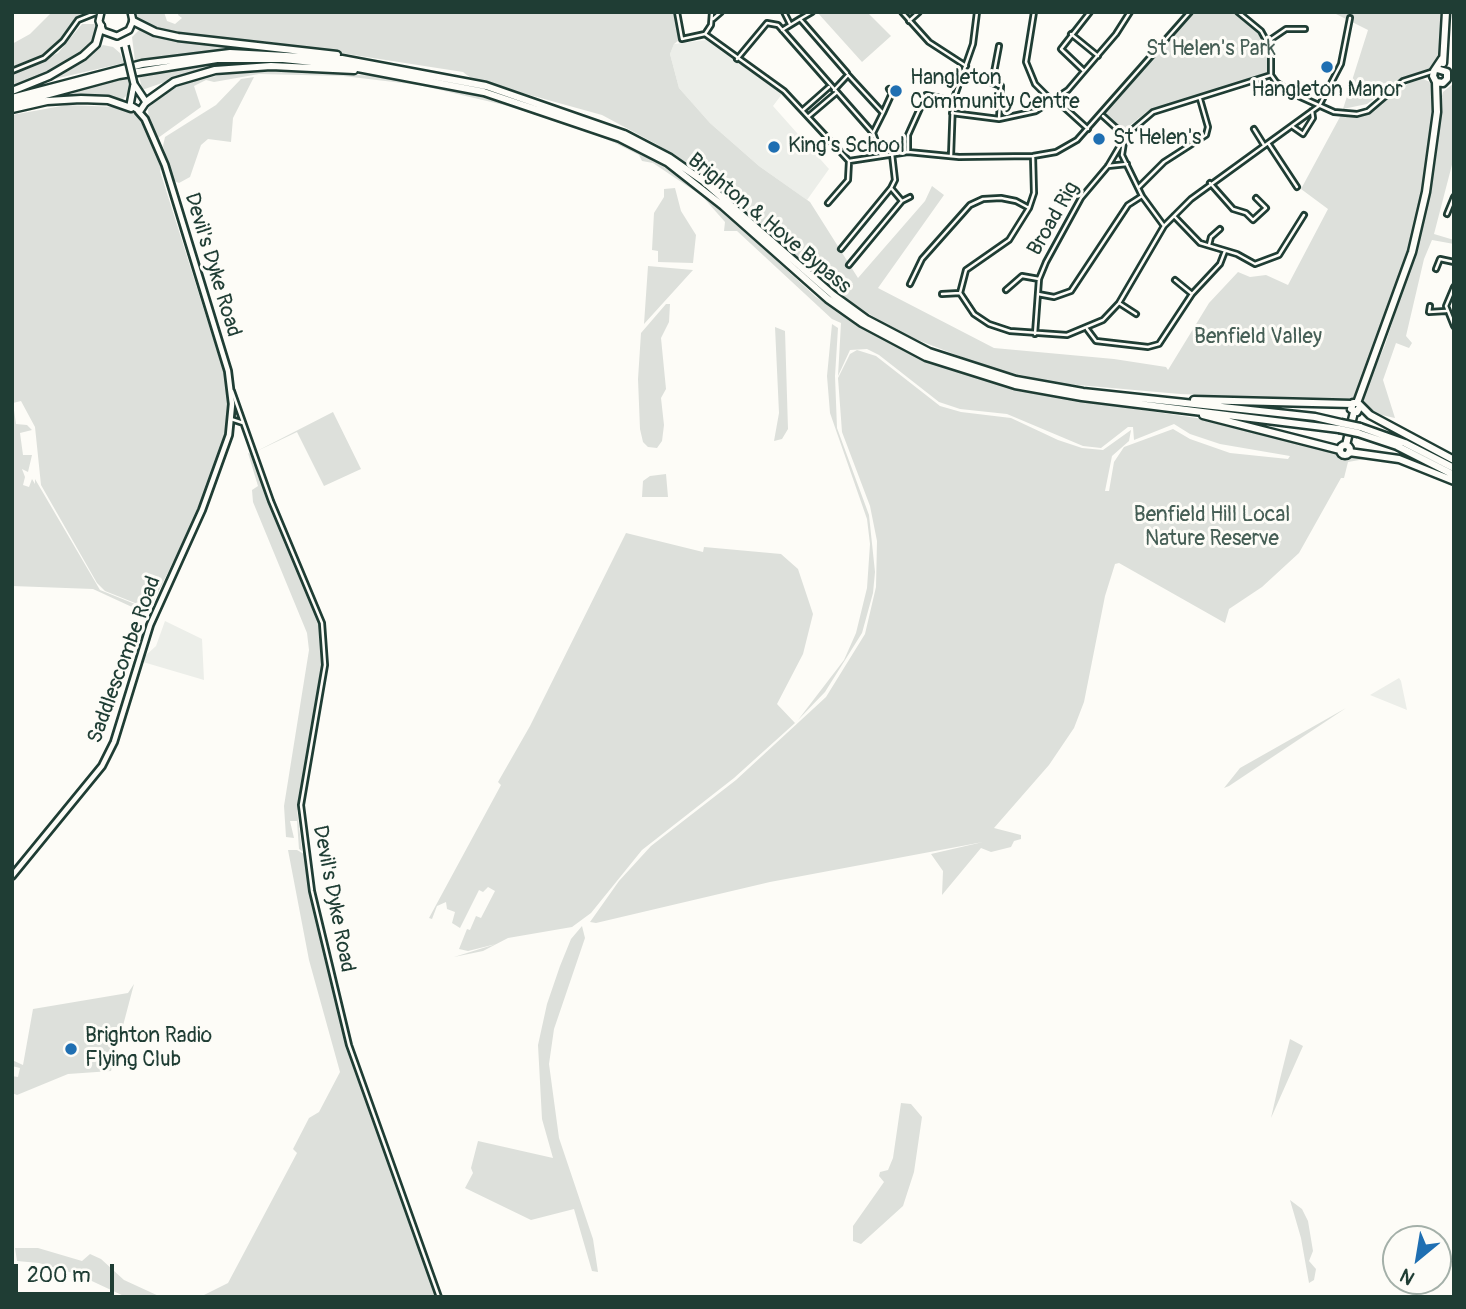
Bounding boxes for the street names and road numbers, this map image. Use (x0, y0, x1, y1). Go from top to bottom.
street label: Brighton & Hove Bypass (682, 148, 856, 300)
street label: Broad Rig (1023, 177, 1085, 261)
street label: Devil's Dyke Road (178, 190, 246, 340)
street label: Saddlescombe Road (83, 573, 167, 747)
street label: Devil's Dyke Road (306, 823, 360, 975)

